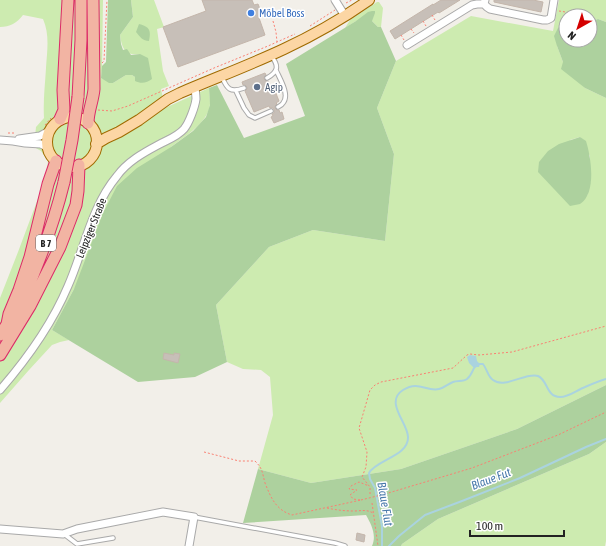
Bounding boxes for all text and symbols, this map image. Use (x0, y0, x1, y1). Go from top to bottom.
place label: Möbel Boss (259, 7, 304, 19)
marker: Möbel Boss (246, 8, 256, 18)
north arrow (558, 8, 598, 48)
text: N (565, 29, 578, 42)
place label: Agip (265, 81, 283, 93)
marker: Agip (252, 82, 262, 92)
street label: Leipziger Straße (73, 196, 109, 260)
road number: B 7 (36, 235, 56, 251)
water label: Blaue Fut (469, 465, 513, 493)
water label: Blaue Flut (374, 481, 396, 528)
scale bar (470, 512, 564, 538)
text: 100 m (476, 519, 503, 533)

